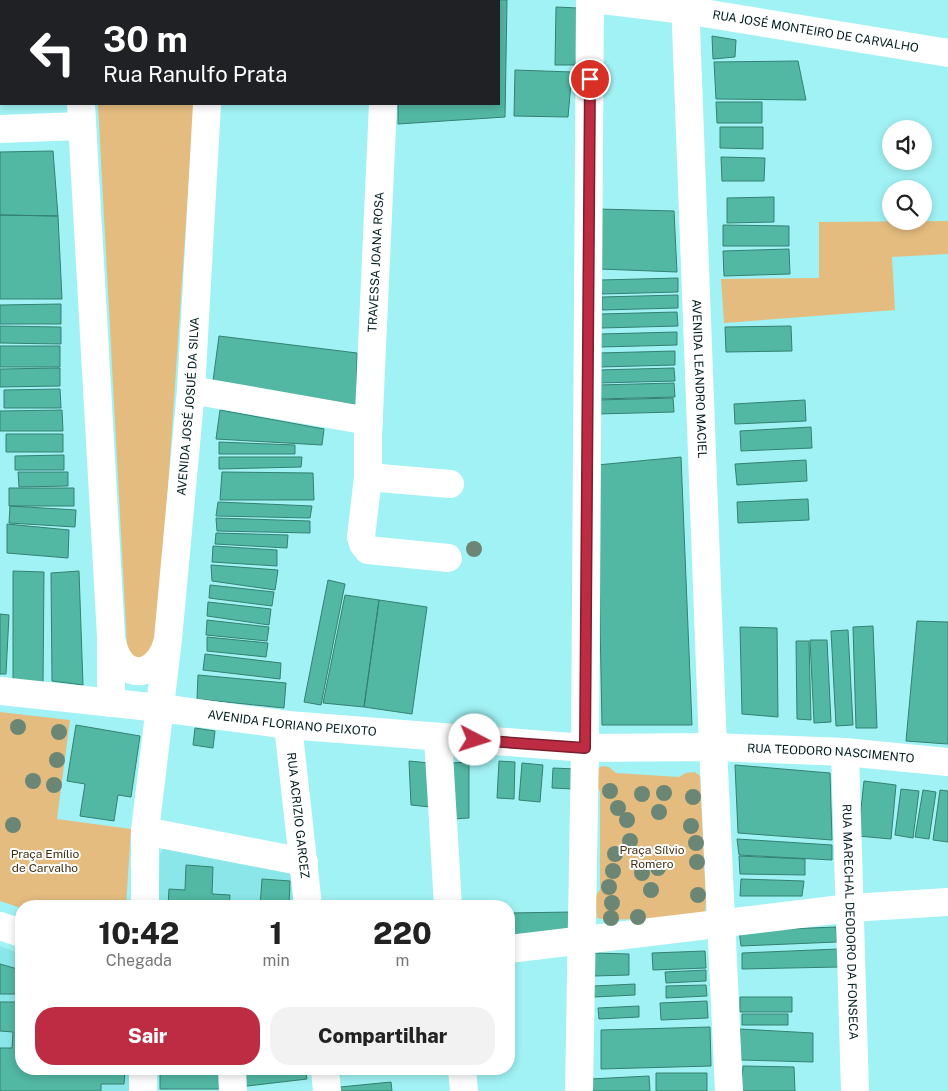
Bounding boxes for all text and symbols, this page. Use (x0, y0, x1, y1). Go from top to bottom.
street label: RUA JOSÉ MONTEIRO DE CARVALHO (711, 8, 920, 55)
text: 30 m (103, 19, 188, 60)
icon: left (20, 20, 85, 85)
pin (569, 58, 611, 100)
text: Rua Ranulfo Prata (103, 61, 287, 87)
icon: arrive (576, 65, 604, 93)
map controls (882, 120, 932, 230)
button: sound (882, 120, 932, 170)
button: search (882, 180, 932, 230)
street label: TRAVESSA JOANA ROSA (365, 191, 387, 333)
street label: AVENIDA LEANDRO MACIEL (689, 299, 709, 459)
street label: AVENIDA JOSÉ JOSUÉ DA SILVA (174, 316, 202, 496)
street label: AVENIDA FLORIANO PEIXOTO (207, 707, 377, 739)
position arrow (448, 713, 500, 765)
street label: RUA TEODORO NASCIMENTO (747, 741, 915, 766)
street label: RUA ACRIZIO GARCEZ (284, 752, 312, 880)
street label: RUA MARECHAL DEODORO DA FONSECA (840, 804, 861, 1041)
park label: Praça Sílvio Romero (620, 843, 685, 871)
park label: Praça Emílio de Carvalho (11, 847, 80, 875)
text: 10:42 (98, 915, 179, 951)
text: 1 (270, 915, 283, 951)
text: 220 (373, 915, 432, 951)
text: Chegada (106, 951, 172, 970)
text: min (263, 951, 290, 970)
text: m (395, 951, 409, 970)
button: Sair (35, 1007, 260, 1065)
button: Compartilhar (270, 1007, 495, 1065)

